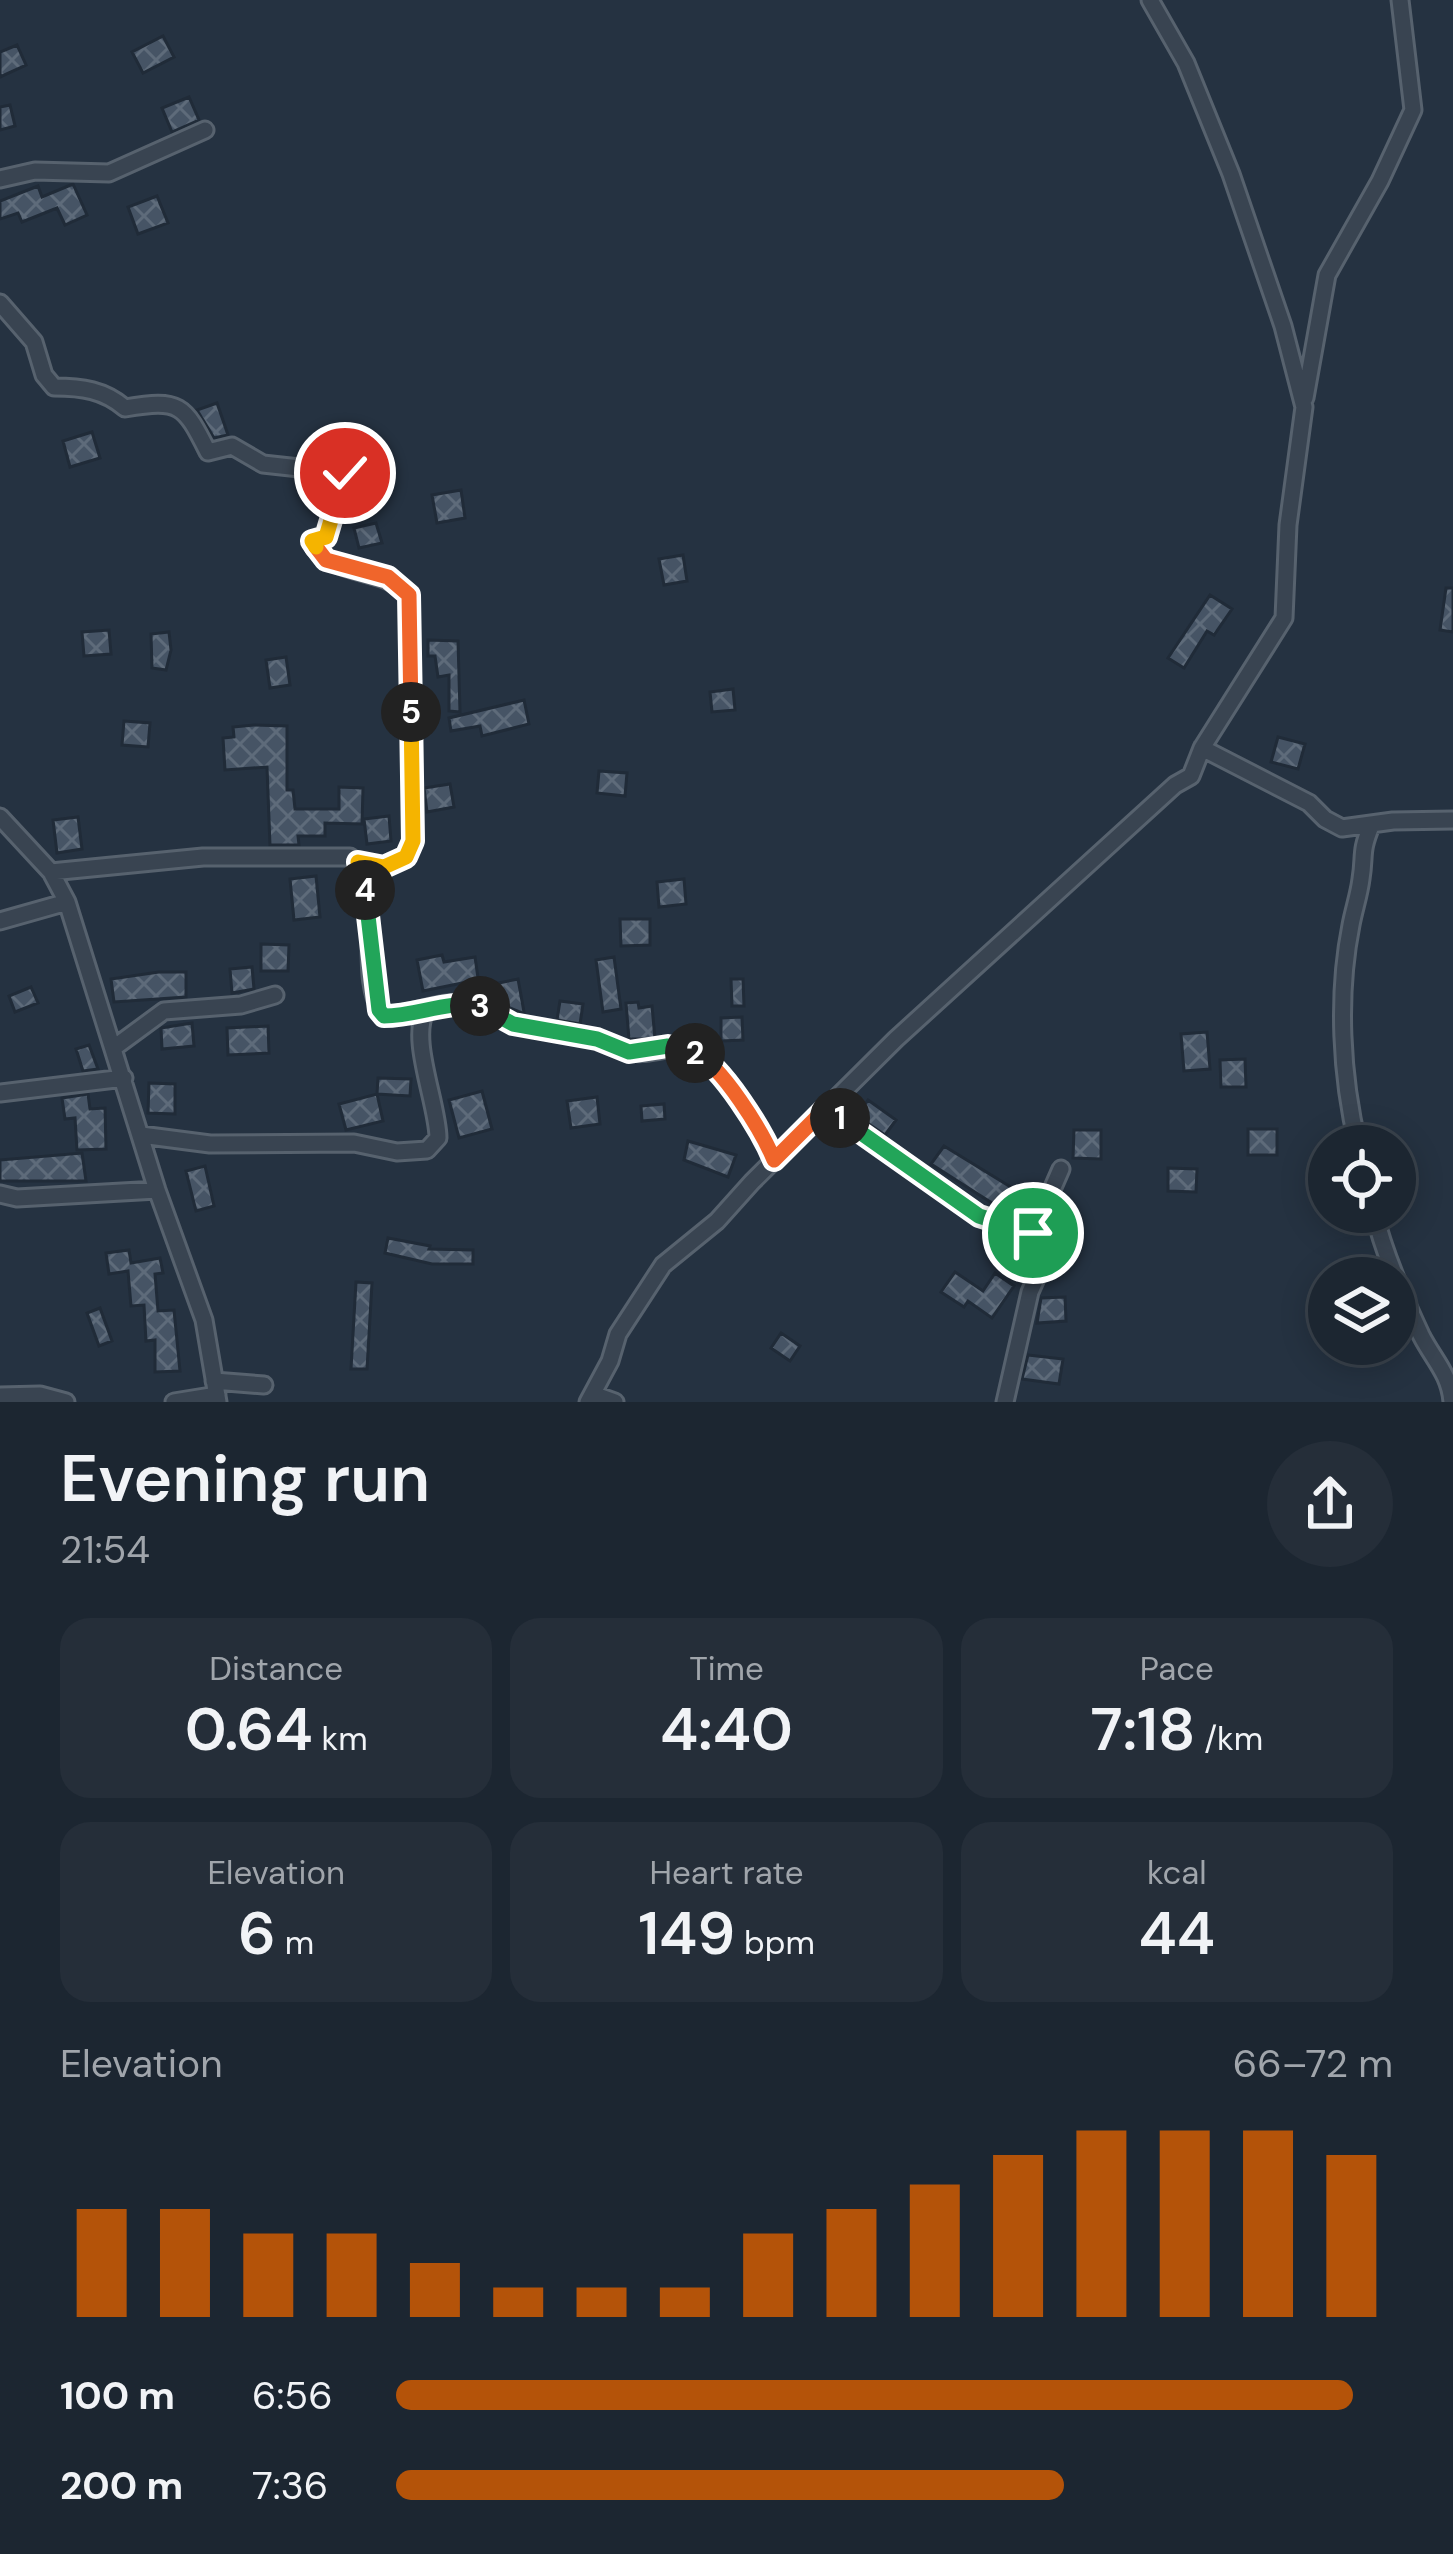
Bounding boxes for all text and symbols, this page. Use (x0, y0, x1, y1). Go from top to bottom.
pin (294, 422, 396, 524)
icon: check (312, 440, 378, 506)
pin: 5 (381, 682, 441, 742)
text: 5 (401, 690, 421, 733)
pin: 4 (335, 860, 395, 920)
text: 4 (354, 868, 376, 911)
pin: 3 (450, 976, 510, 1036)
text: 3 (470, 984, 490, 1027)
pin: 2 (665, 1023, 725, 1083)
text: 2 (685, 1031, 705, 1074)
pin: 1 (810, 1088, 870, 1148)
text: 1 (834, 1096, 846, 1139)
map controls (1308, 1125, 1416, 1365)
button: locate (1308, 1125, 1416, 1233)
pin (982, 1182, 1084, 1284)
icon: arrive (1000, 1200, 1066, 1266)
button: layers (1308, 1257, 1416, 1365)
text: Evening run (60, 1436, 430, 1521)
button: share (1267, 1441, 1393, 1567)
text: 21:54 (60, 1524, 150, 1575)
text: Distance (209, 1647, 343, 1690)
text: Time (689, 1647, 764, 1690)
text: Pace (1140, 1647, 1214, 1690)
text: 0.64 (185, 1690, 313, 1769)
text: 4:40 (660, 1690, 793, 1769)
text: 7:18 (1091, 1690, 1195, 1769)
text: km (313, 1717, 368, 1760)
text: /km (1195, 1717, 1263, 1760)
text: Elevation (207, 1851, 345, 1894)
text: Heart rate (649, 1851, 804, 1894)
text: kcal (1147, 1851, 1207, 1894)
text: 6 (238, 1894, 276, 1973)
text: 149 (638, 1894, 735, 1973)
text: 44 (1139, 1894, 1215, 1973)
text: m (276, 1921, 314, 1964)
text: bpm (735, 1921, 815, 1964)
text: Elevation (60, 2038, 223, 2089)
text: 66–72 m (1233, 2038, 1393, 2089)
text: 100 m (60, 2370, 175, 2421)
text: 6:56 (252, 2370, 333, 2421)
text: 200 m (60, 2460, 183, 2511)
text: 7:36 (252, 2460, 328, 2511)

